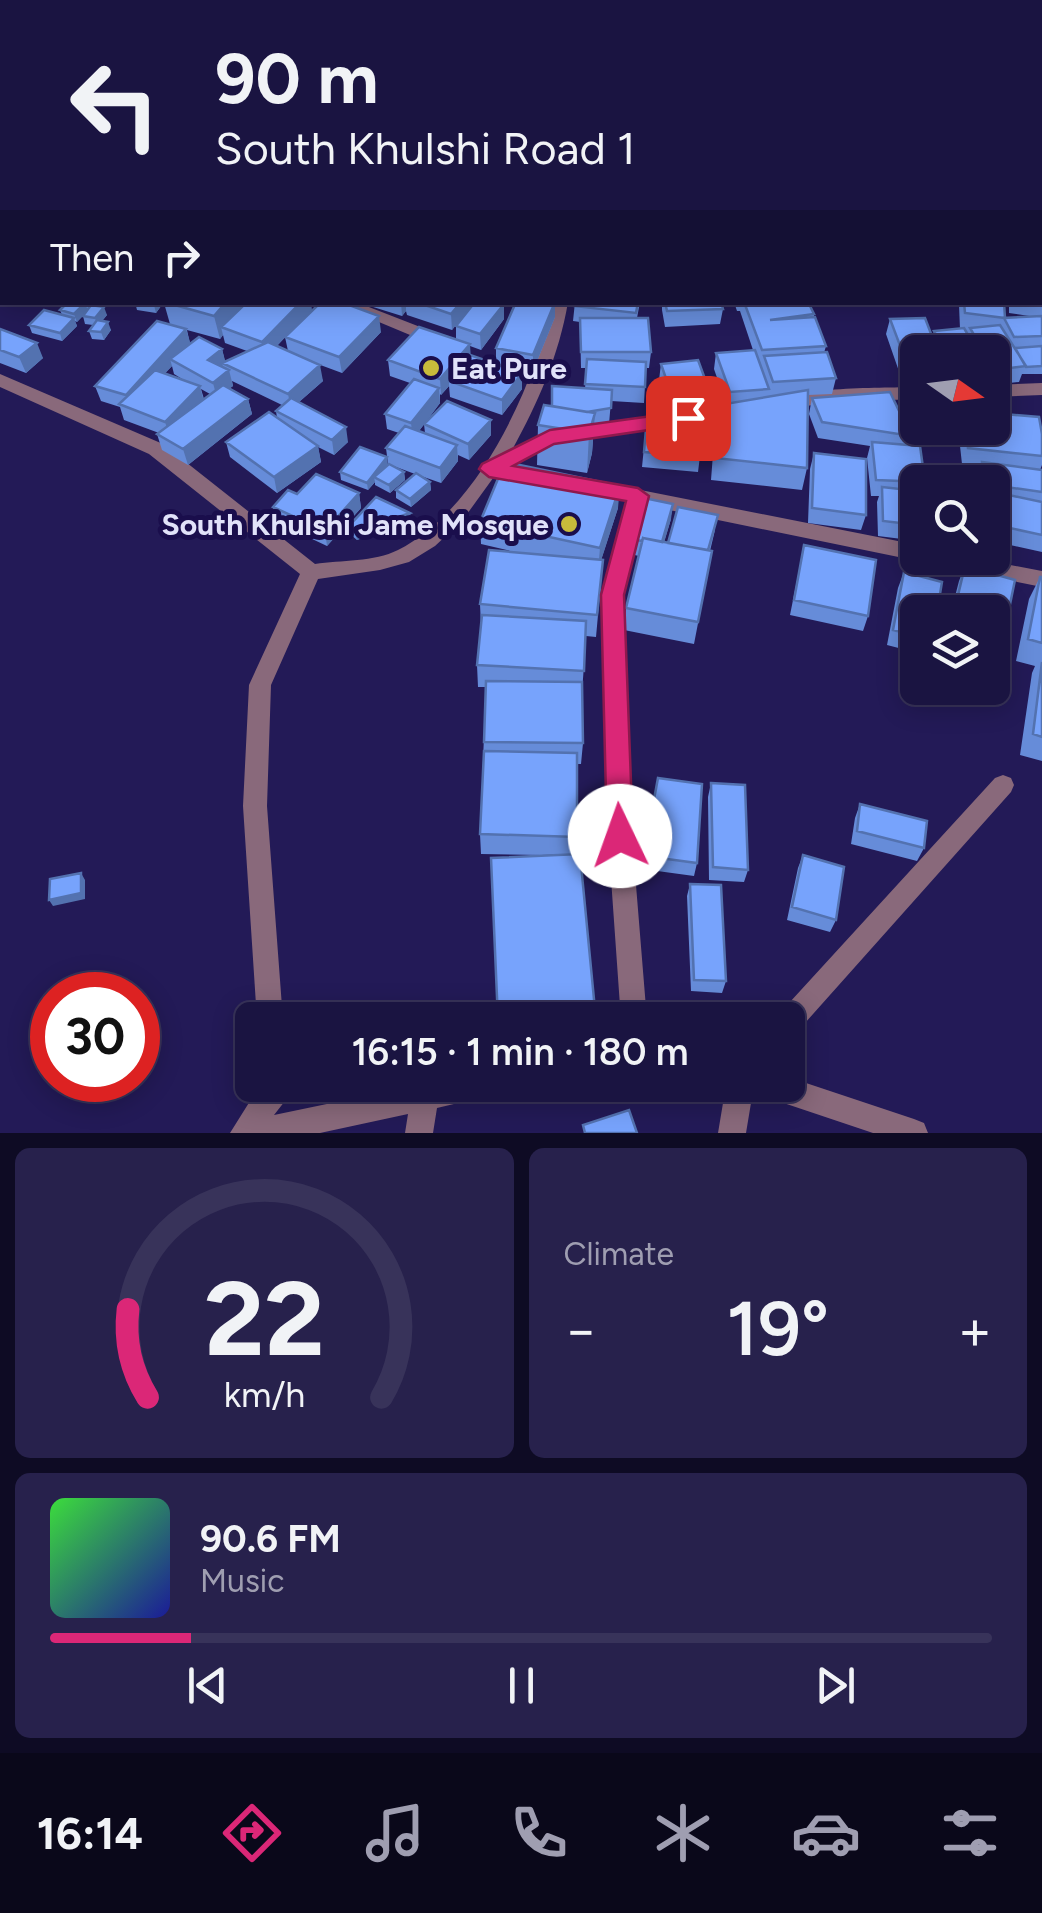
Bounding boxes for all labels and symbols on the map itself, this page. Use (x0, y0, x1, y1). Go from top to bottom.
north arrow (900, 335, 1010, 445)
place label: Eat Pure (451, 350, 567, 387)
marker: Eat Pure (420, 357, 442, 379)
pin (646, 376, 731, 461)
place label: South Khulshi Jame Mosque (161, 506, 549, 543)
marker: South Khulshi Jame Mosque (558, 513, 580, 535)
position arrow (568, 784, 672, 888)
speed limit sign: 30 (30, 972, 160, 1102)

